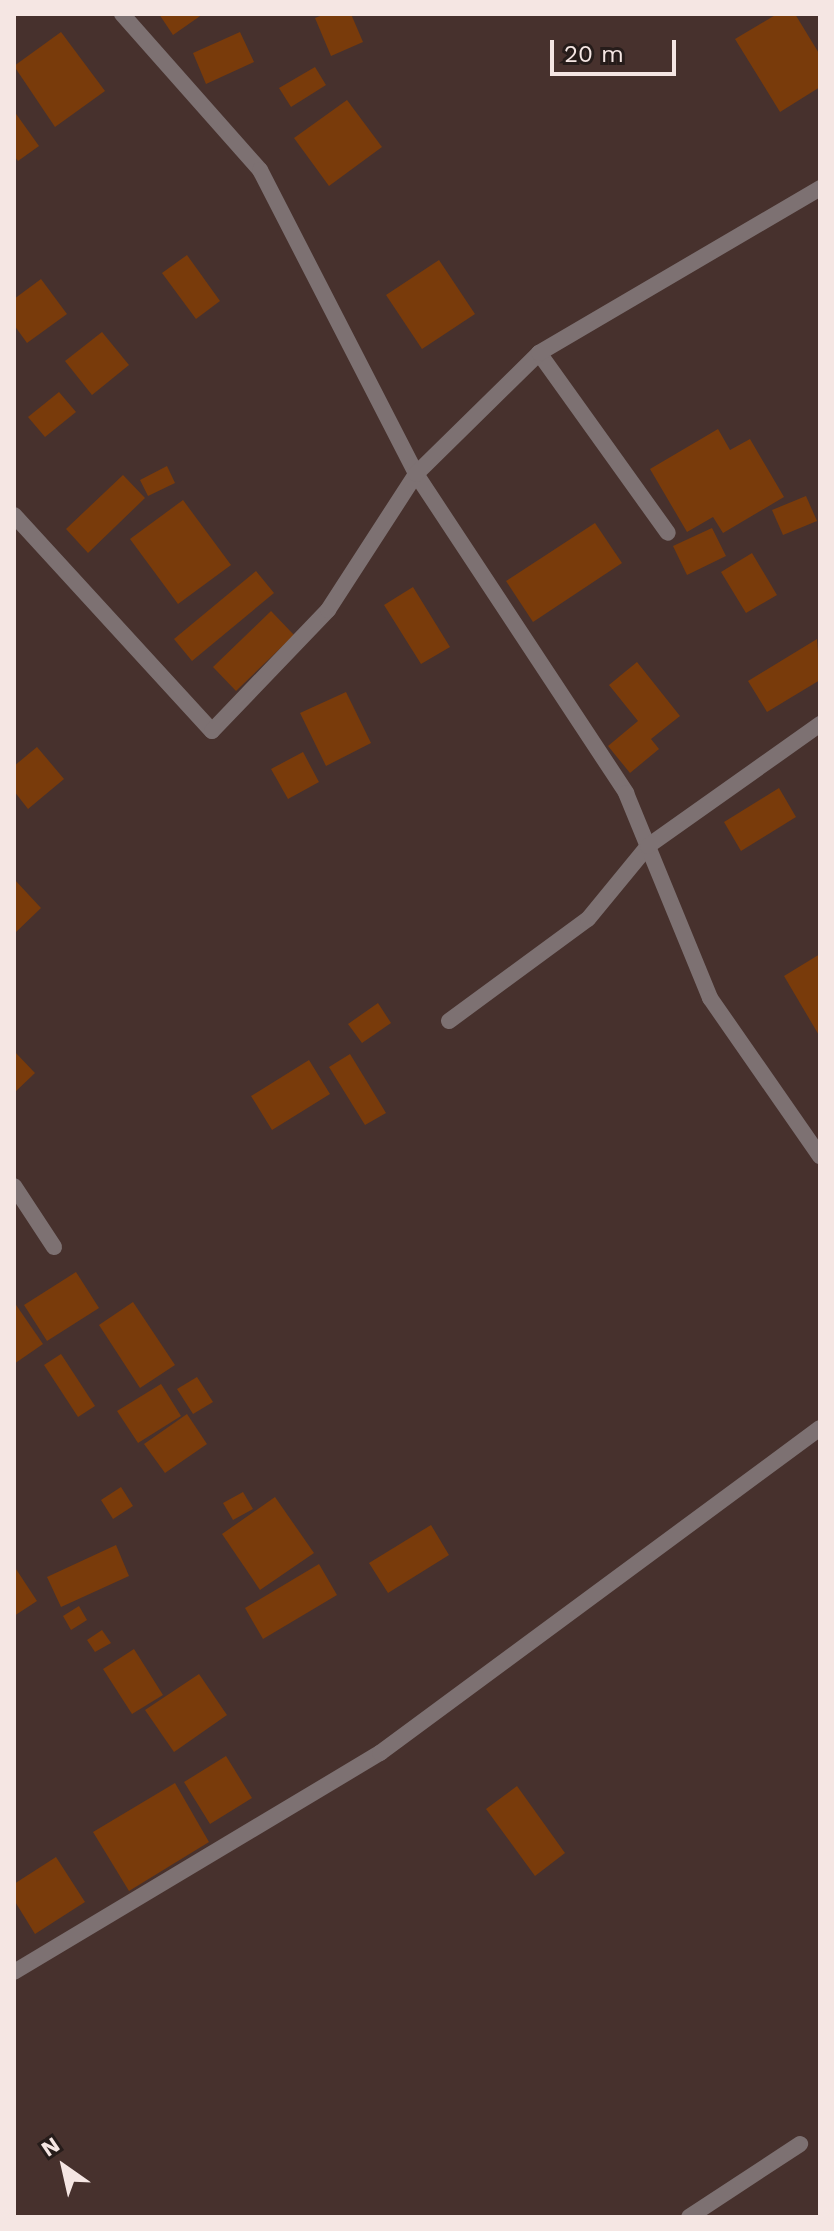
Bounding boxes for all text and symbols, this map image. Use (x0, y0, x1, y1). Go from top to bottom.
scale bar (554, 24, 680, 74)
text: 20 m (564, 40, 624, 68)
north arrow (24, 2127, 104, 2207)
text: N (37, 2132, 64, 2162)

